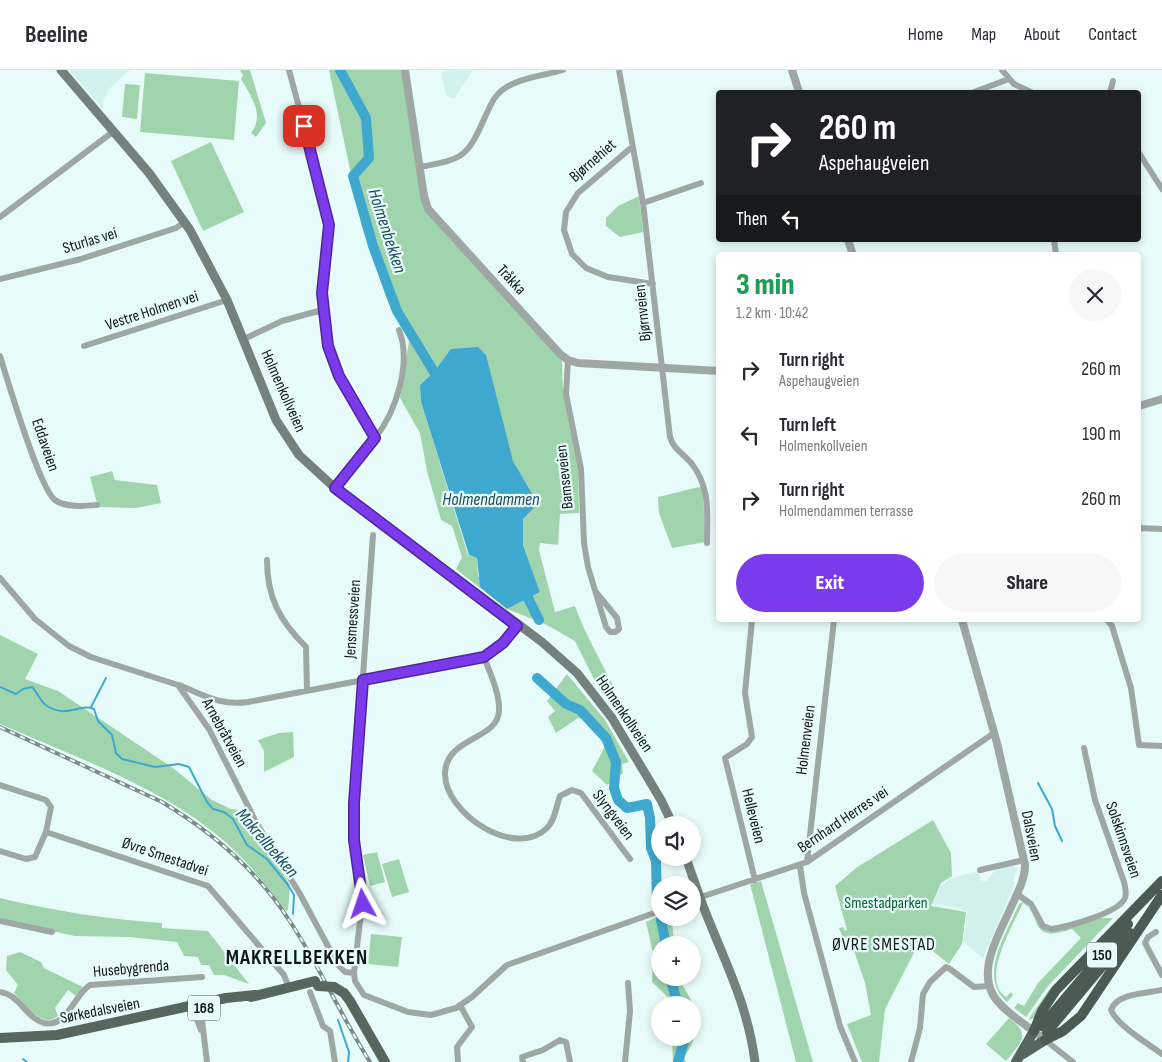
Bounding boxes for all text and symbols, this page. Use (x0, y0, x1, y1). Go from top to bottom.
text: Beeline (25, 20, 88, 49)
text: Home (908, 24, 943, 45)
text: Map (971, 24, 996, 45)
text: About (1024, 24, 1060, 45)
text: Contact (1088, 24, 1137, 45)
pin (283, 105, 325, 147)
text: 260 m (819, 107, 896, 150)
icon: right (736, 110, 801, 175)
icon: arrive (290, 112, 318, 140)
street label: Bjørnehiet (566, 136, 620, 186)
text: Aspehaugveien (819, 150, 929, 177)
water label: Holmenbekken (364, 186, 411, 276)
icon: left (777, 205, 805, 233)
text: Then (736, 208, 767, 231)
street label: Sturlas vei (60, 224, 120, 258)
street label: Tråkka (492, 261, 530, 299)
text: 3 min (736, 267, 795, 303)
button: close (1069, 269, 1121, 321)
street label: Bjørnveien (631, 284, 655, 342)
street label: Vestre Holmen vei (103, 287, 201, 335)
text: 1.2 km · 10:42 (736, 304, 808, 323)
street label: Holmenkollveien (256, 347, 310, 435)
text: Turn right (779, 349, 844, 372)
icon: right (736, 356, 764, 384)
text: 260 m (1081, 358, 1121, 381)
text: Aspehaugveien (779, 372, 859, 391)
text: Turn left (779, 414, 836, 437)
street label: Eddaveien (27, 416, 63, 474)
icon: left (736, 421, 764, 449)
text: 190 m (1082, 423, 1121, 446)
text: Holmenkollveien (779, 437, 868, 456)
street label: Bamseveien (552, 444, 578, 510)
text: Turn right (779, 479, 844, 502)
icon: right (736, 486, 764, 514)
text: 260 m (1081, 488, 1121, 511)
water label: Holmendammen (442, 489, 540, 510)
text: Holmendammen terrasse (779, 502, 913, 521)
button: Exit (736, 554, 924, 612)
button: Share (934, 554, 1121, 612)
street label: Jensmessveien (341, 579, 365, 660)
street label: Holmenkollveien (591, 672, 657, 756)
street label: Arnebråtveien (197, 694, 251, 771)
street label: Holmenveien (792, 704, 820, 776)
street label: Bernhard Herres vei (794, 783, 892, 857)
street label: Slyngveien (588, 786, 638, 844)
street label: Helleveien (737, 787, 769, 845)
street label: Solskinnsveien (1101, 799, 1145, 881)
water label: Makrellbekken (231, 804, 303, 882)
street label: Dalsveien (1017, 809, 1045, 863)
map controls (651, 816, 701, 1046)
button: sound (651, 816, 701, 866)
street label: Øvre Smestadvei (119, 833, 211, 881)
button: layers (651, 876, 701, 926)
position arrow (336, 877, 388, 929)
park label: Smestadparken (844, 894, 928, 913)
district label: ØVRE SMESTAD (832, 934, 936, 955)
button: + (651, 936, 701, 986)
road number: 150 (1087, 942, 1117, 968)
district label: MAKRELLBEKKEN (226, 945, 368, 970)
street label: Husebygrenda (92, 956, 170, 982)
street label: Sørkedalsveien (59, 994, 141, 1028)
road number: 168 (188, 996, 220, 1020)
button: − (651, 996, 701, 1046)

